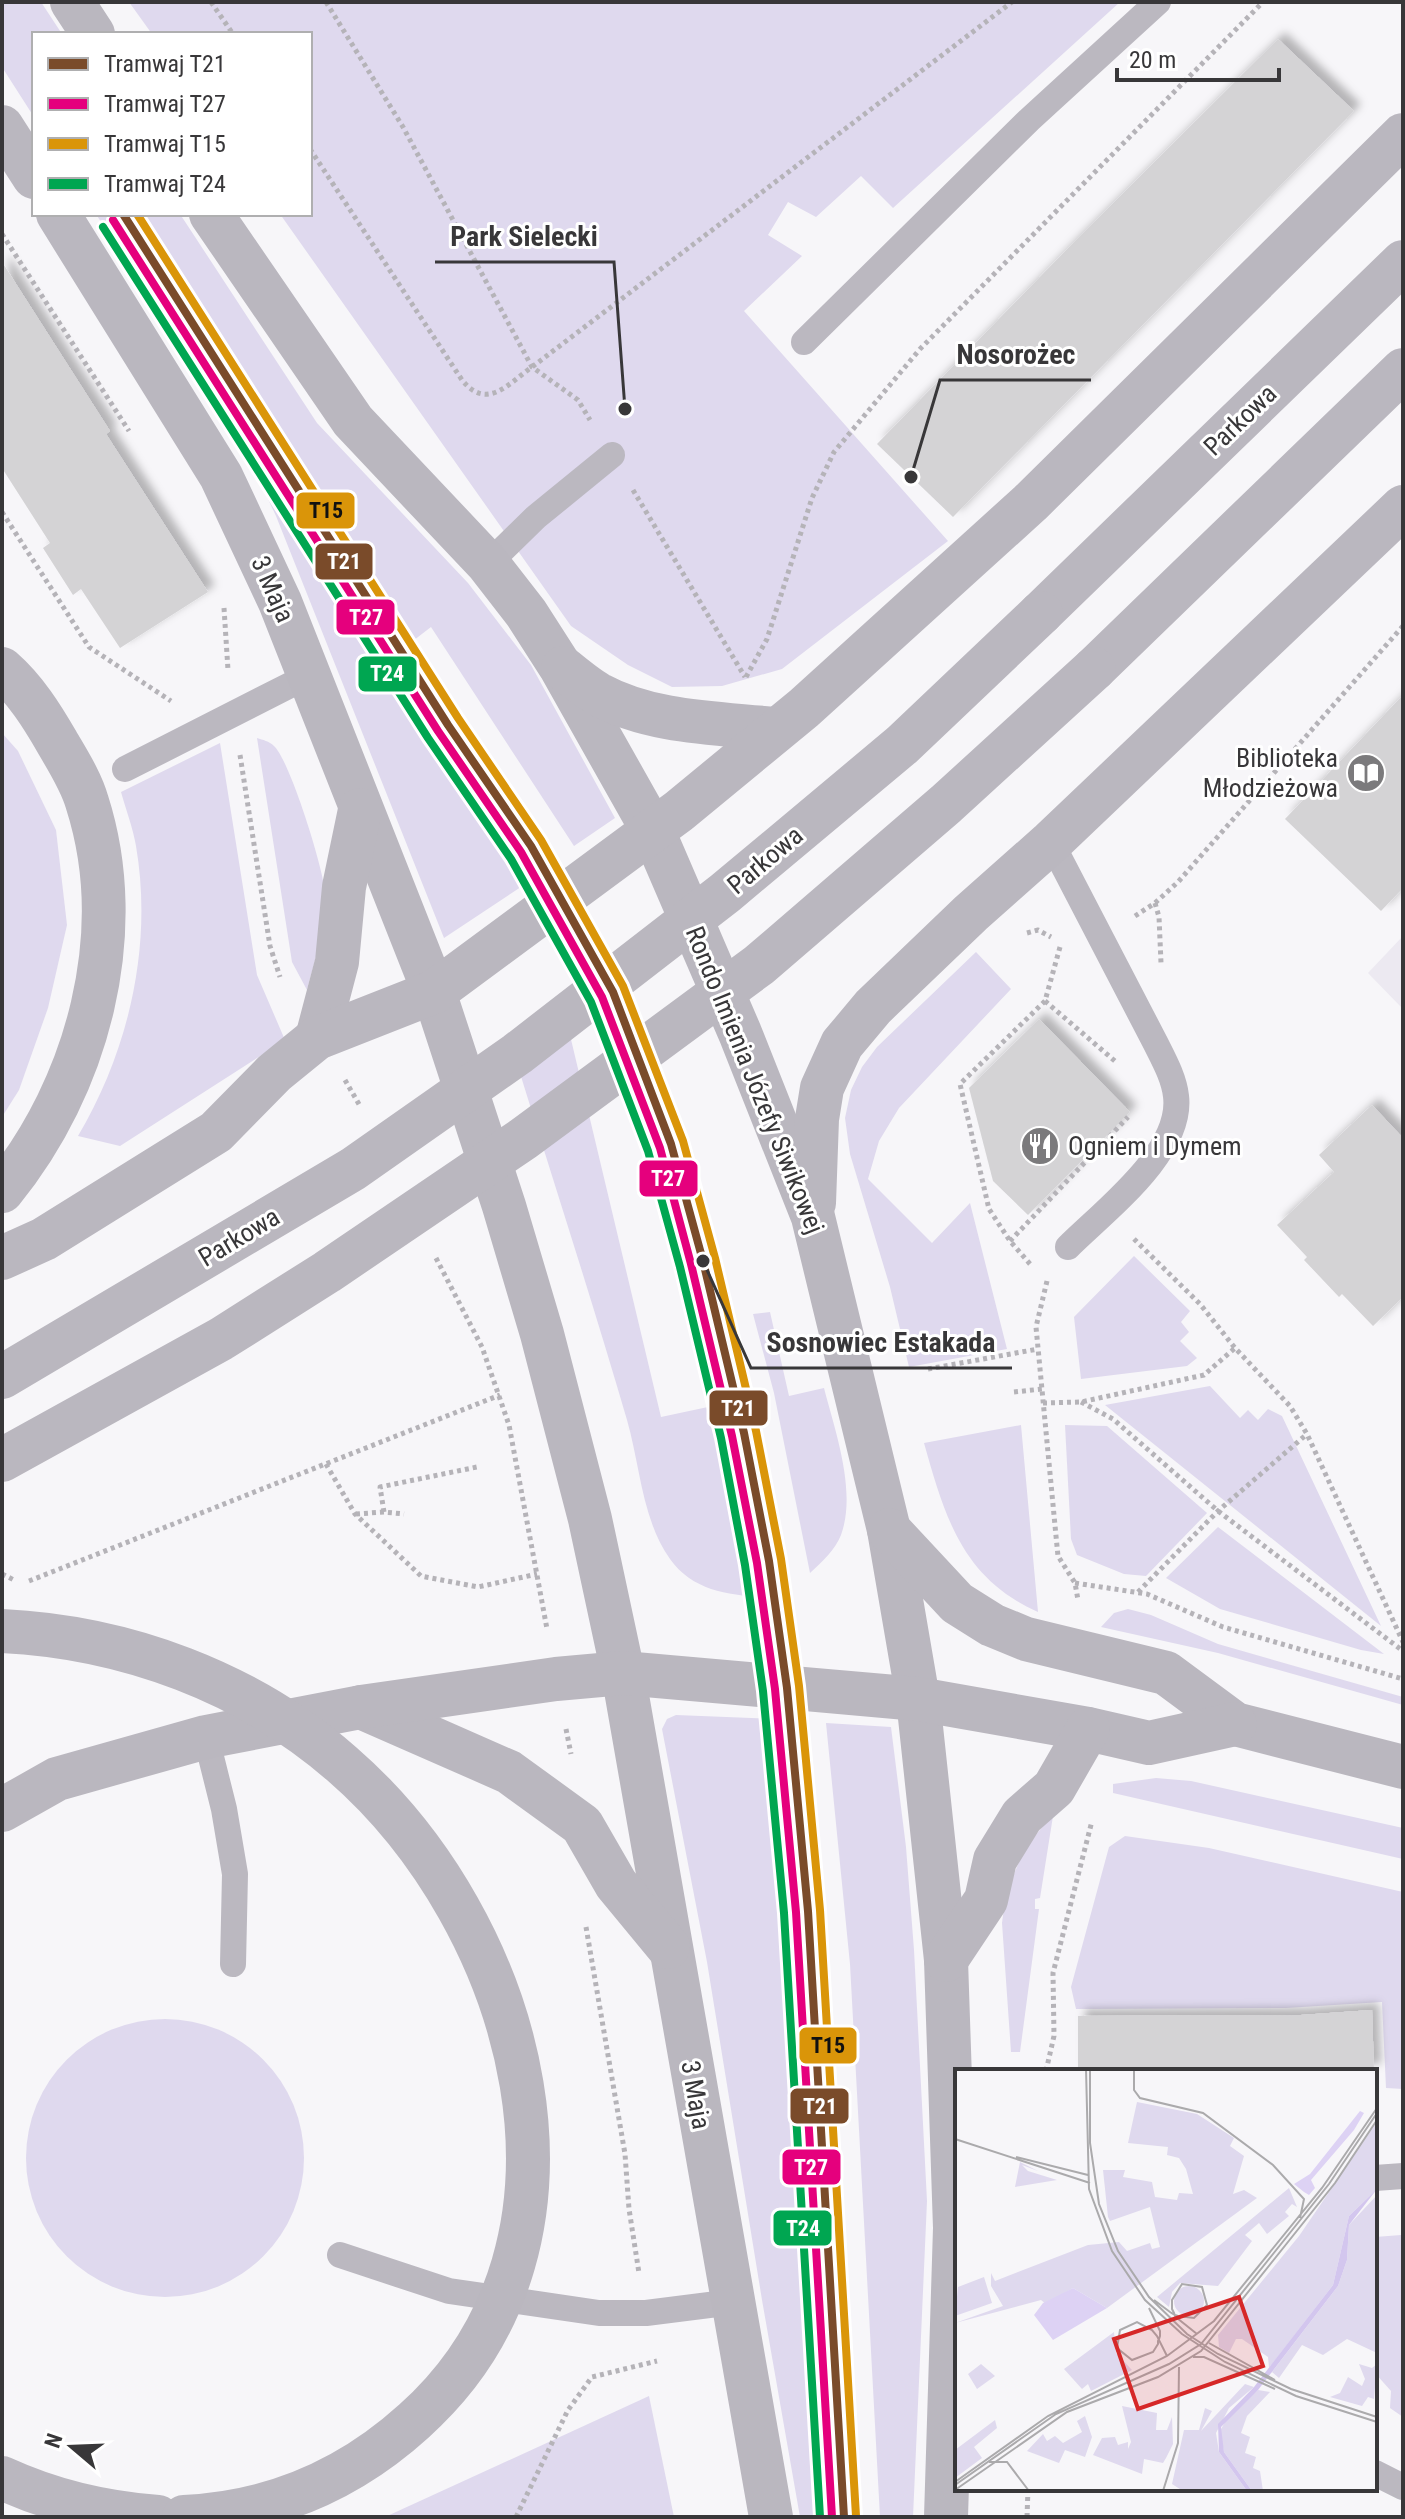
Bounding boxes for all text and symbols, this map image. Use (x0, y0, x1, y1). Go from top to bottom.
legend (32, 32, 312, 216)
scale bar (1117, 32, 1279, 82)
text: 20 m (1129, 46, 1176, 74)
text: Tramwaj T21 (104, 50, 226, 78)
text: Tramwaj T27 (104, 90, 226, 118)
text: Tramwaj T15 (104, 130, 226, 158)
text: Tramwaj T24 (104, 170, 226, 198)
callout: Park Sielecki (435, 210, 614, 262)
text: Park Sielecki (450, 220, 598, 253)
callout: Nosorożec (940, 328, 1091, 380)
text: Nosorożec (957, 338, 1076, 371)
street label: Parkowa (1198, 378, 1282, 462)
line badge: T15 (295, 491, 356, 530)
text: T15 (309, 498, 343, 523)
line badge: T21 (314, 542, 374, 581)
text: T21 (327, 549, 361, 574)
street label: 3 Maja (245, 551, 301, 627)
line badge: T27 (335, 598, 396, 636)
text: T27 (349, 605, 383, 630)
line badge: T24 (357, 655, 418, 693)
text: T24 (370, 661, 404, 686)
place label: Biblioteka Młodzieżowa (1203, 743, 1338, 803)
library icon: Biblioteka Młodzieżowa (1345, 752, 1387, 794)
street label: Parkowa (721, 820, 809, 900)
street label: Rondo Imienia Józefy Siwikowej (680, 922, 830, 1238)
restaurant icon: Ogniem i Dymem (1019, 1125, 1061, 1167)
place label: Ogniem i Dymem (1068, 1131, 1242, 1161)
line badge: T27 (638, 1159, 699, 1198)
text: T27 (651, 1166, 685, 1191)
street label: Parkowa (193, 1201, 285, 1273)
callout: Sosnowiec Estakada (751, 1316, 1012, 1368)
text: Sosnowiec Estakada (767, 1326, 995, 1359)
line badge: T21 (708, 1389, 769, 1427)
text: T21 (721, 1396, 755, 1421)
line badge: T15 (798, 2026, 858, 2065)
text: T15 (811, 2033, 845, 2058)
street label: 3 Maja (675, 2058, 717, 2132)
inset map (955, 2069, 1377, 2491)
line badge: T21 (789, 2087, 850, 2125)
text: T21 (803, 2094, 837, 2119)
line badge: T27 (781, 2148, 842, 2186)
text: T27 (794, 2155, 828, 2180)
line badge: T24 (772, 2209, 833, 2247)
text: T24 (786, 2216, 820, 2241)
north arrow (32, 2407, 112, 2487)
text: N (40, 2430, 68, 2451)

